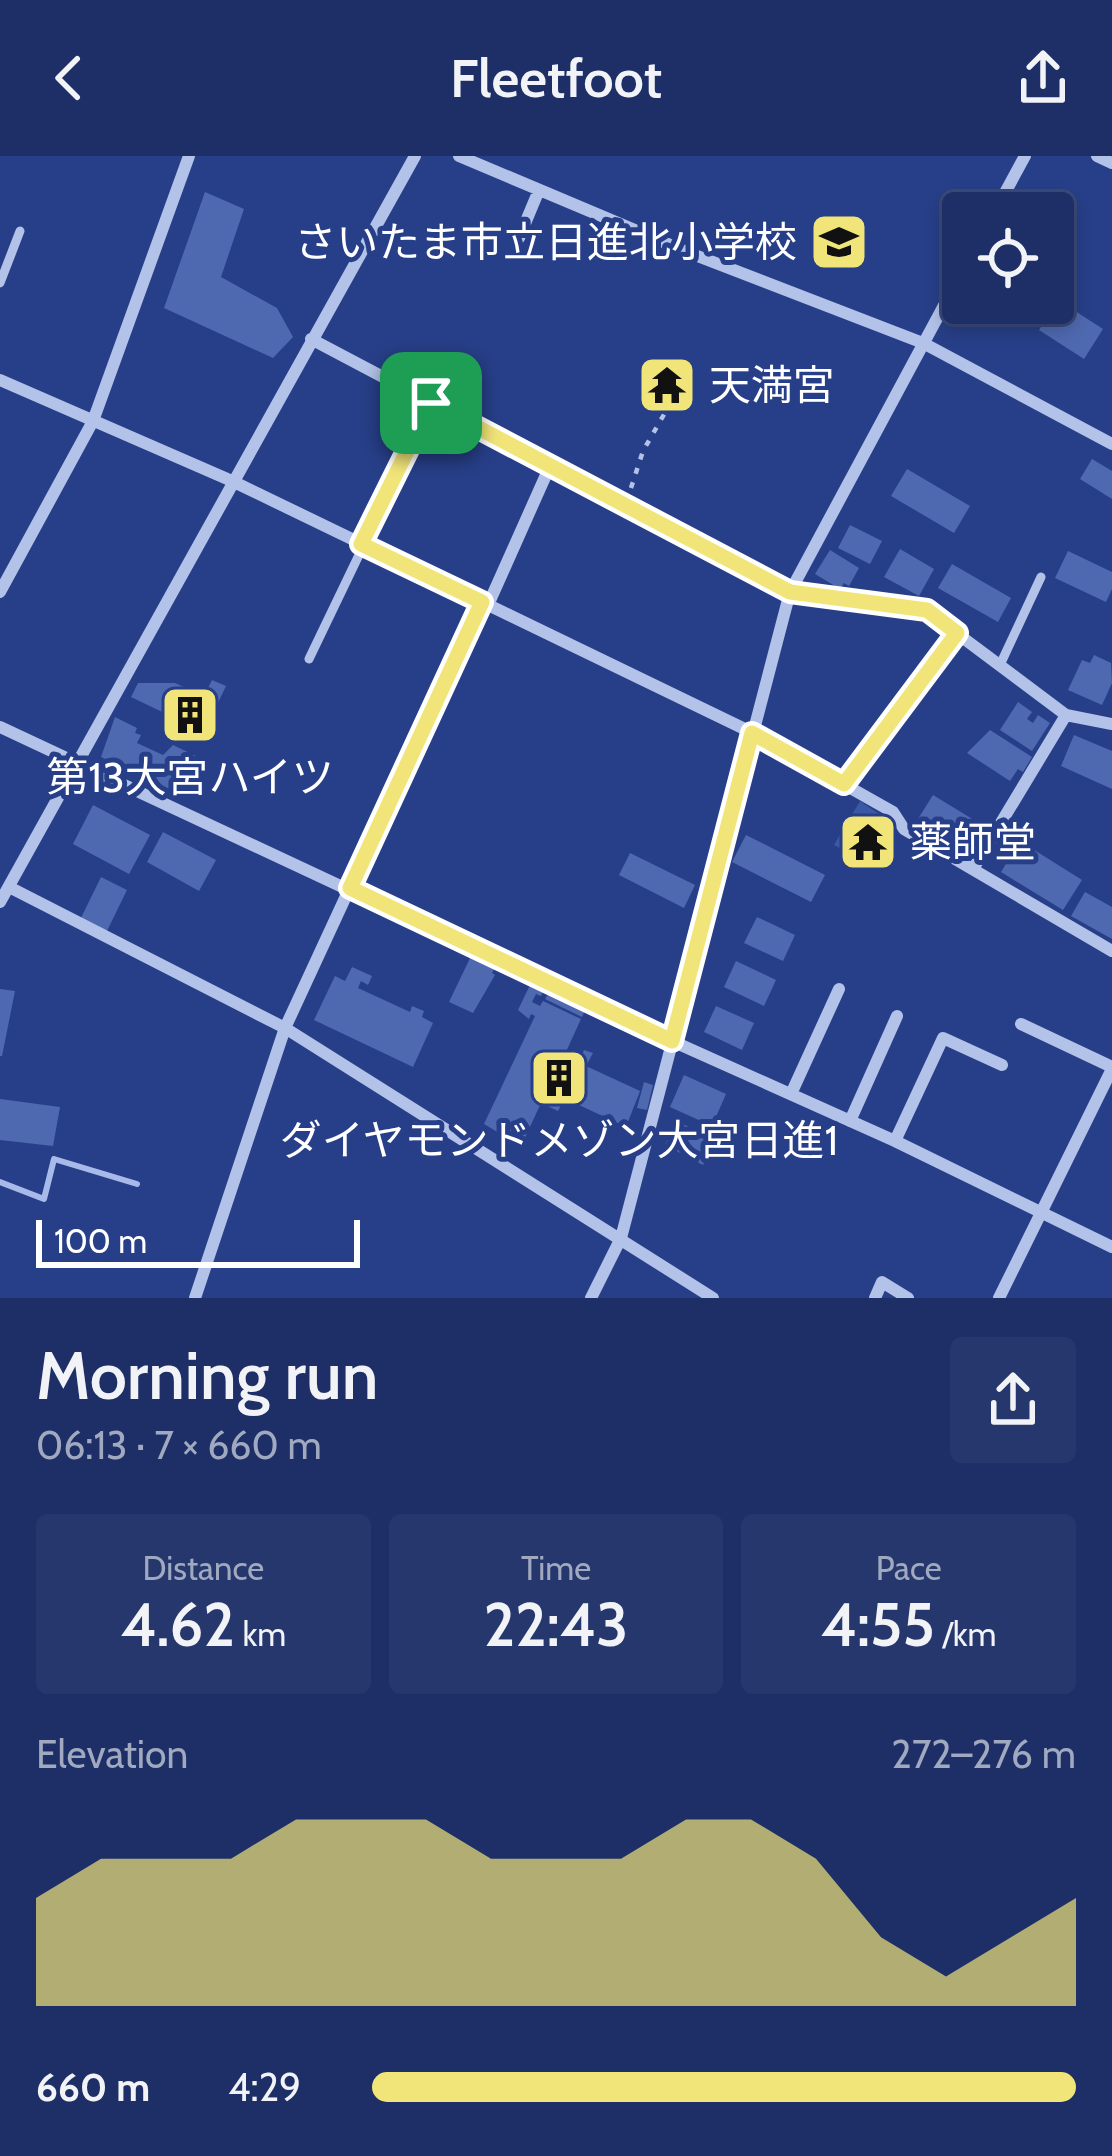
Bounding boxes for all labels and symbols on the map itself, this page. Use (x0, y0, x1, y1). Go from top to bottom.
school or university icon: さいたま市立日進北小学校 (808, 211, 870, 273)
place label: さいたま市立日進北小学校 (294, 216, 797, 268)
pin (380, 352, 482, 454)
temple icon: 天満宮 (636, 354, 698, 416)
place label: 天満宮 (709, 359, 835, 411)
building icon: 第13大宮ハイツ (159, 684, 221, 746)
place label: 第13大宮ハイツ (46, 751, 334, 803)
temple icon: 薬師堂 (837, 811, 899, 873)
place label: 薬師堂 (910, 816, 1036, 868)
building icon: ダイヤモンドメゾン大宮日進1 (528, 1047, 590, 1109)
place label: ダイヤモンドメゾン大宮日進1 (280, 1114, 838, 1166)
scale bar (36, 1214, 360, 1267)

